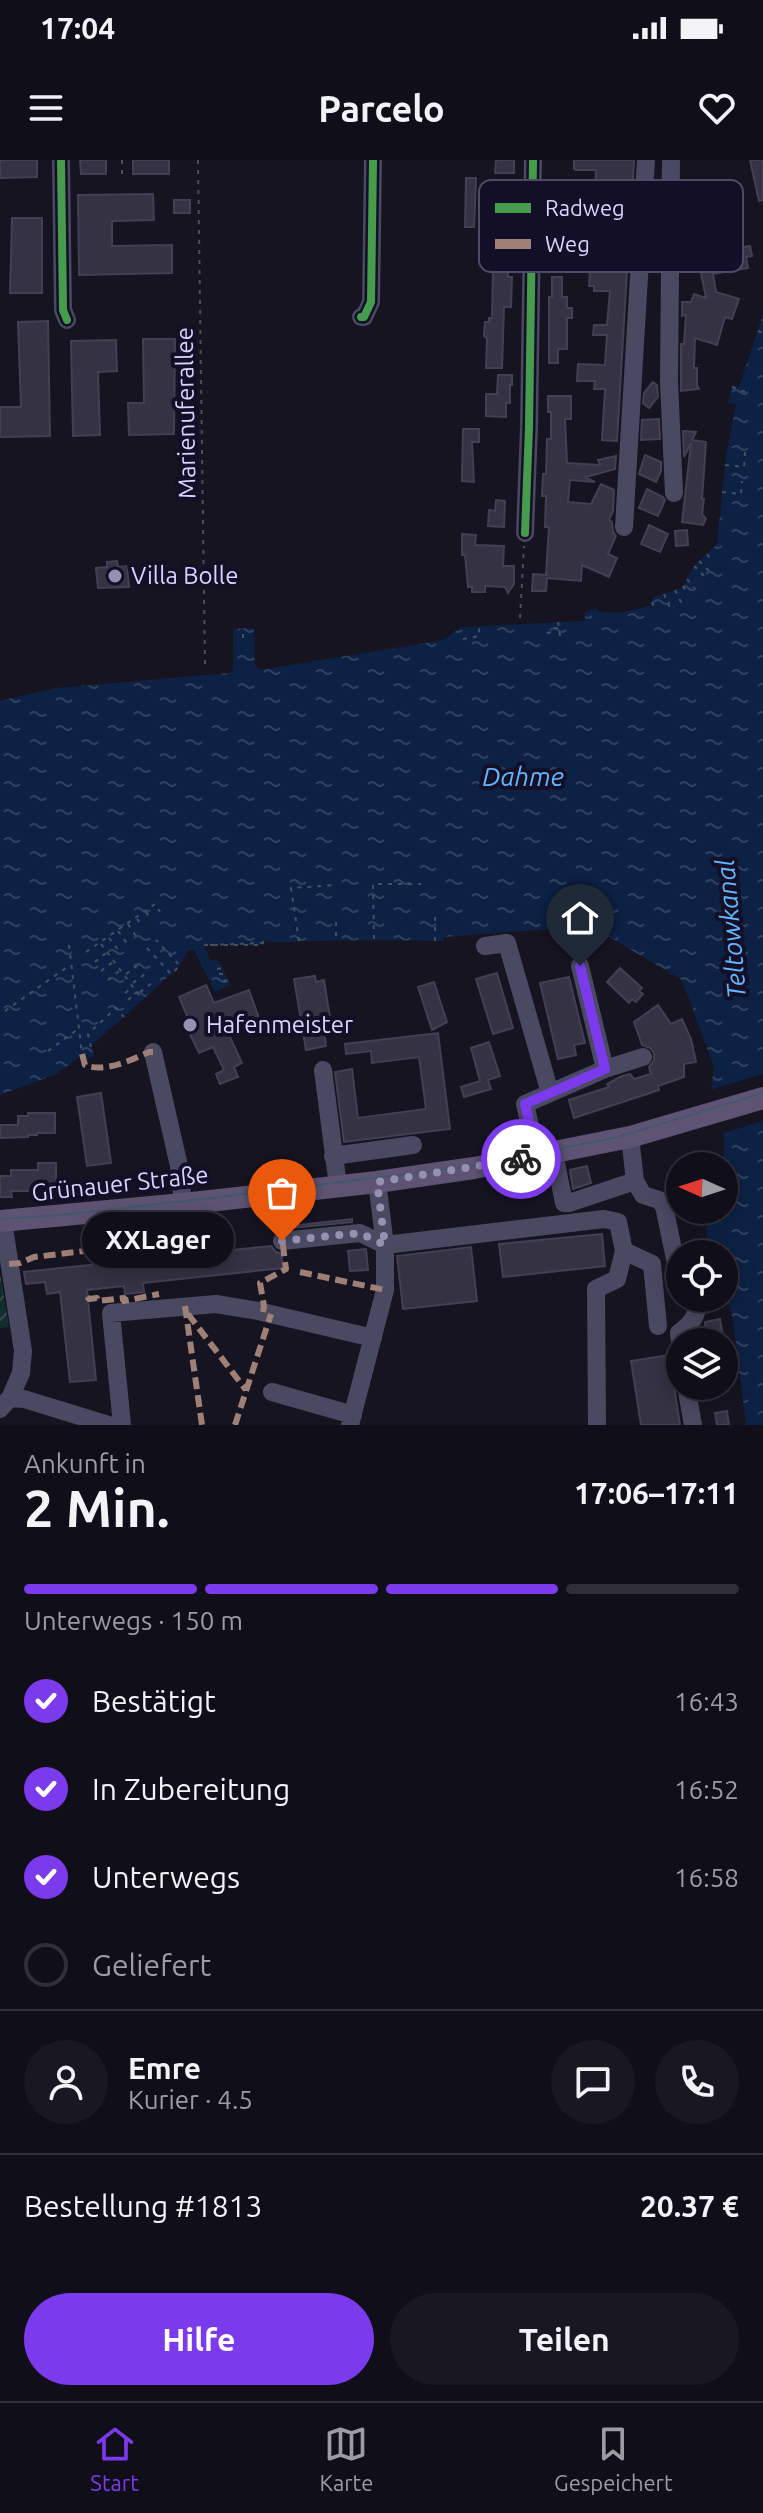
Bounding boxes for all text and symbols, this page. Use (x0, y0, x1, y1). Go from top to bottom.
text: 17:04 (40, 11, 115, 45)
icon: menu (24, 86, 68, 130)
icon: heart (695, 86, 739, 130)
text: Parcelo (318, 88, 445, 129)
legend (479, 180, 743, 272)
text: Radweg (545, 195, 625, 220)
text: Weg (545, 231, 590, 256)
street label: Marienuferallee (171, 327, 200, 499)
place label: Villa Bolle (131, 562, 238, 589)
marker: Villa Bolle (106, 567, 124, 585)
water label: Dahme (482, 762, 564, 791)
water label: Teltowkanal (710, 858, 751, 1000)
pin (546, 884, 614, 966)
icon: home (558, 896, 602, 940)
place label: Hafenmeister (206, 1011, 353, 1038)
marker: Hafenmeister (181, 1016, 199, 1034)
courier (481, 1119, 561, 1199)
icon: bike (499, 1137, 543, 1181)
north arrow (666, 1152, 738, 1224)
map controls (666, 1152, 738, 1400)
pin (248, 1159, 316, 1241)
street label: Grünauer Straße (30, 1161, 210, 1206)
icon: bag (260, 1171, 304, 1215)
callout: XXLager (82, 1213, 234, 1269)
text: XXLager (106, 1225, 210, 1254)
button: locate (666, 1240, 738, 1312)
button: layers (666, 1328, 738, 1400)
text: Ankunft in (24, 1449, 146, 1478)
text: 17:06–17:11 (574, 1476, 739, 1510)
text: 2 Min. (24, 1479, 170, 1537)
text: Unterwegs · 150 m (24, 1606, 243, 1635)
icon: check (24, 1679, 68, 1723)
text: Bestätigt (92, 1684, 216, 1718)
text: 16:43 (674, 1687, 739, 1716)
icon: check (24, 1767, 68, 1811)
text: In Zubereitung (92, 1772, 290, 1806)
text: 16:52 (674, 1775, 739, 1804)
icon: check (24, 1855, 68, 1899)
text: Unterwegs (92, 1860, 240, 1894)
text: 16:58 (674, 1863, 739, 1892)
text: Geliefert (92, 1948, 211, 1982)
button: person (24, 2040, 108, 2124)
button: chat (551, 2040, 635, 2124)
button: phone (655, 2040, 739, 2124)
text: Emre (128, 2051, 201, 2085)
text: Kurier · 4.5 (128, 2085, 253, 2114)
text: Bestellung #1813 (24, 2189, 262, 2223)
text: 20.37 € (640, 2189, 739, 2223)
button: Hilfe (24, 2293, 374, 2385)
button: Teilen (390, 2293, 739, 2385)
tab: Start (90, 2422, 139, 2495)
tab: Karte (320, 2422, 373, 2495)
tab: Gespeichert (554, 2422, 673, 2495)

